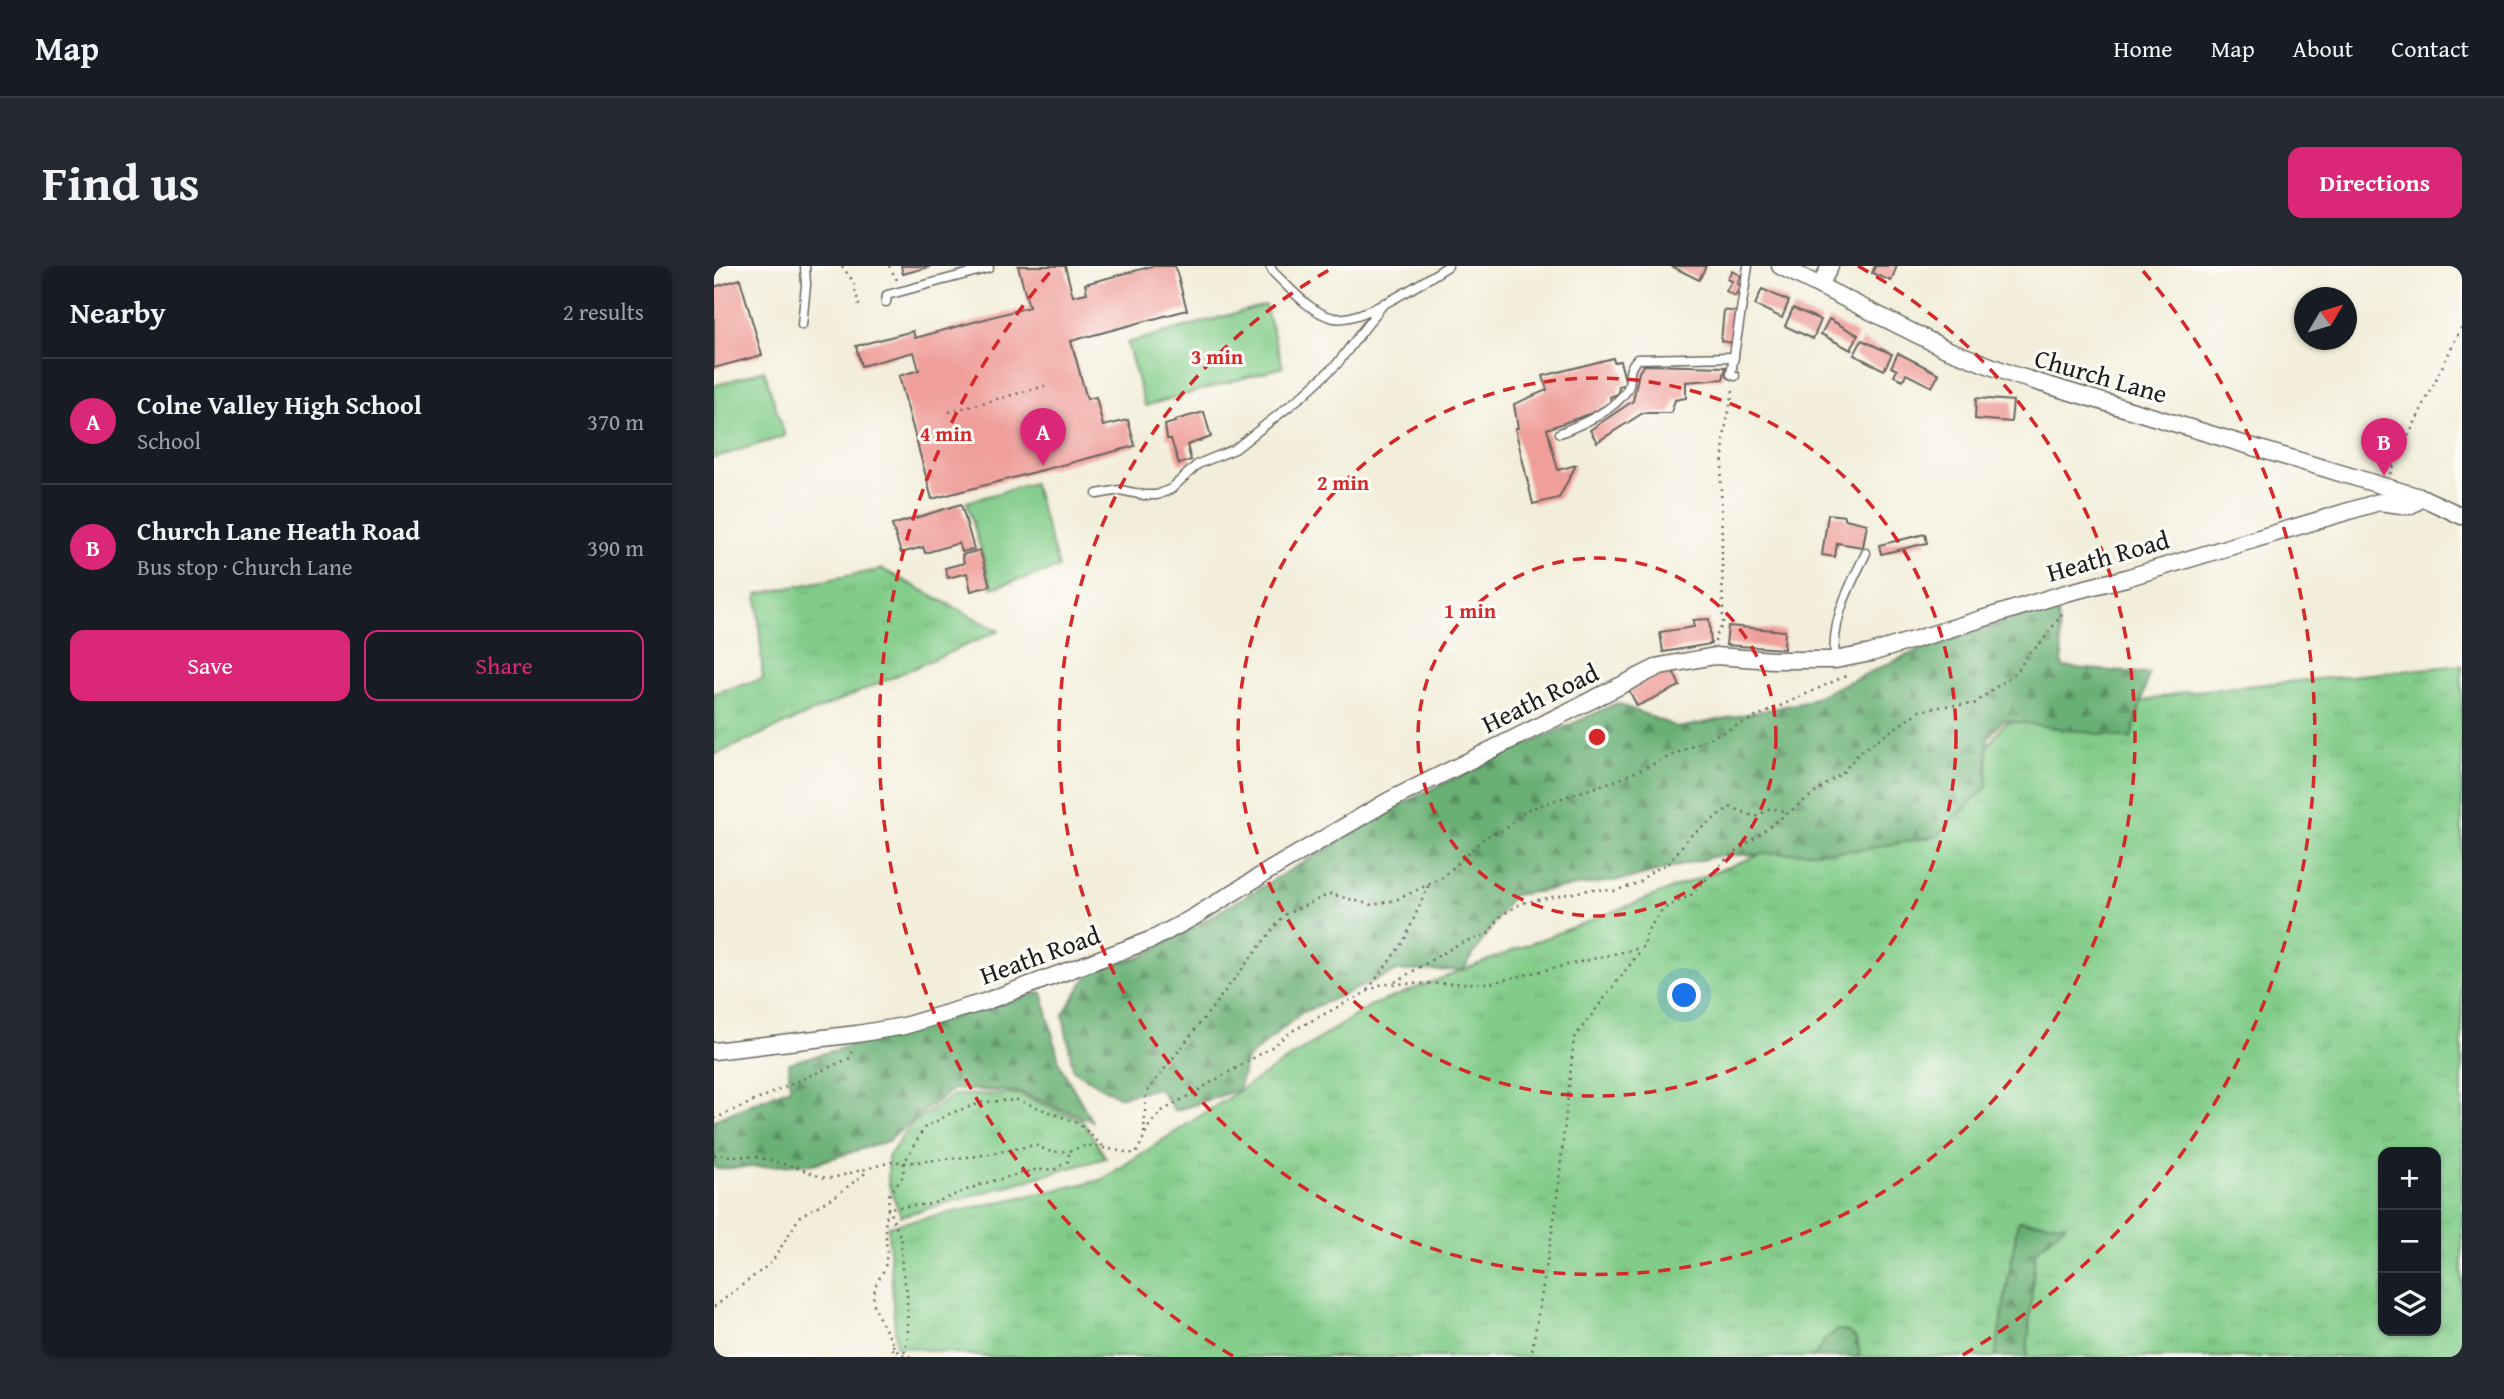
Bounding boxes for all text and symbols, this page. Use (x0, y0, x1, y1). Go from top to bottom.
text: Map (35, 24, 99, 72)
text: Home (2114, 31, 2173, 66)
text: Map (2211, 31, 2255, 66)
text: About (2293, 31, 2353, 66)
text: Contact (2391, 31, 2469, 66)
text: Find us (42, 146, 200, 218)
button: Directions (2288, 147, 2462, 218)
north arrow (2294, 287, 2357, 350)
text: Nearby (70, 290, 166, 334)
text: 2 results (563, 295, 644, 328)
street label: Church Lane (2030, 338, 2172, 413)
text: 3 min (1191, 341, 1244, 372)
text: Colne Valley High School (137, 385, 422, 424)
text: A (86, 405, 100, 438)
text: 370 m (587, 405, 644, 438)
pin: A (1020, 408, 1066, 466)
text: 4 min (920, 418, 973, 449)
pin: B (2361, 418, 2407, 476)
text: School (137, 424, 201, 457)
text: 2 min (1317, 467, 1370, 498)
text: Church Lane Heath Road (137, 511, 420, 550)
street label: Heath Road (2042, 519, 2174, 592)
text: B (86, 531, 100, 564)
text: 390 m (587, 531, 644, 564)
text: Bus stop · Church Lane (137, 550, 353, 583)
text: 1 min (1444, 595, 1497, 626)
button: Save (70, 630, 350, 701)
button: Share (364, 630, 644, 701)
street label: Heath Road (1475, 652, 1605, 743)
centre of rings (1585, 725, 1609, 749)
street label: Heath Road (974, 915, 1106, 994)
your location (1667, 978, 1701, 1012)
map controls (2378, 1147, 2441, 1336)
button: + (2378, 1147, 2441, 1210)
button: − (2378, 1210, 2441, 1273)
button: layers (2378, 1273, 2441, 1336)

